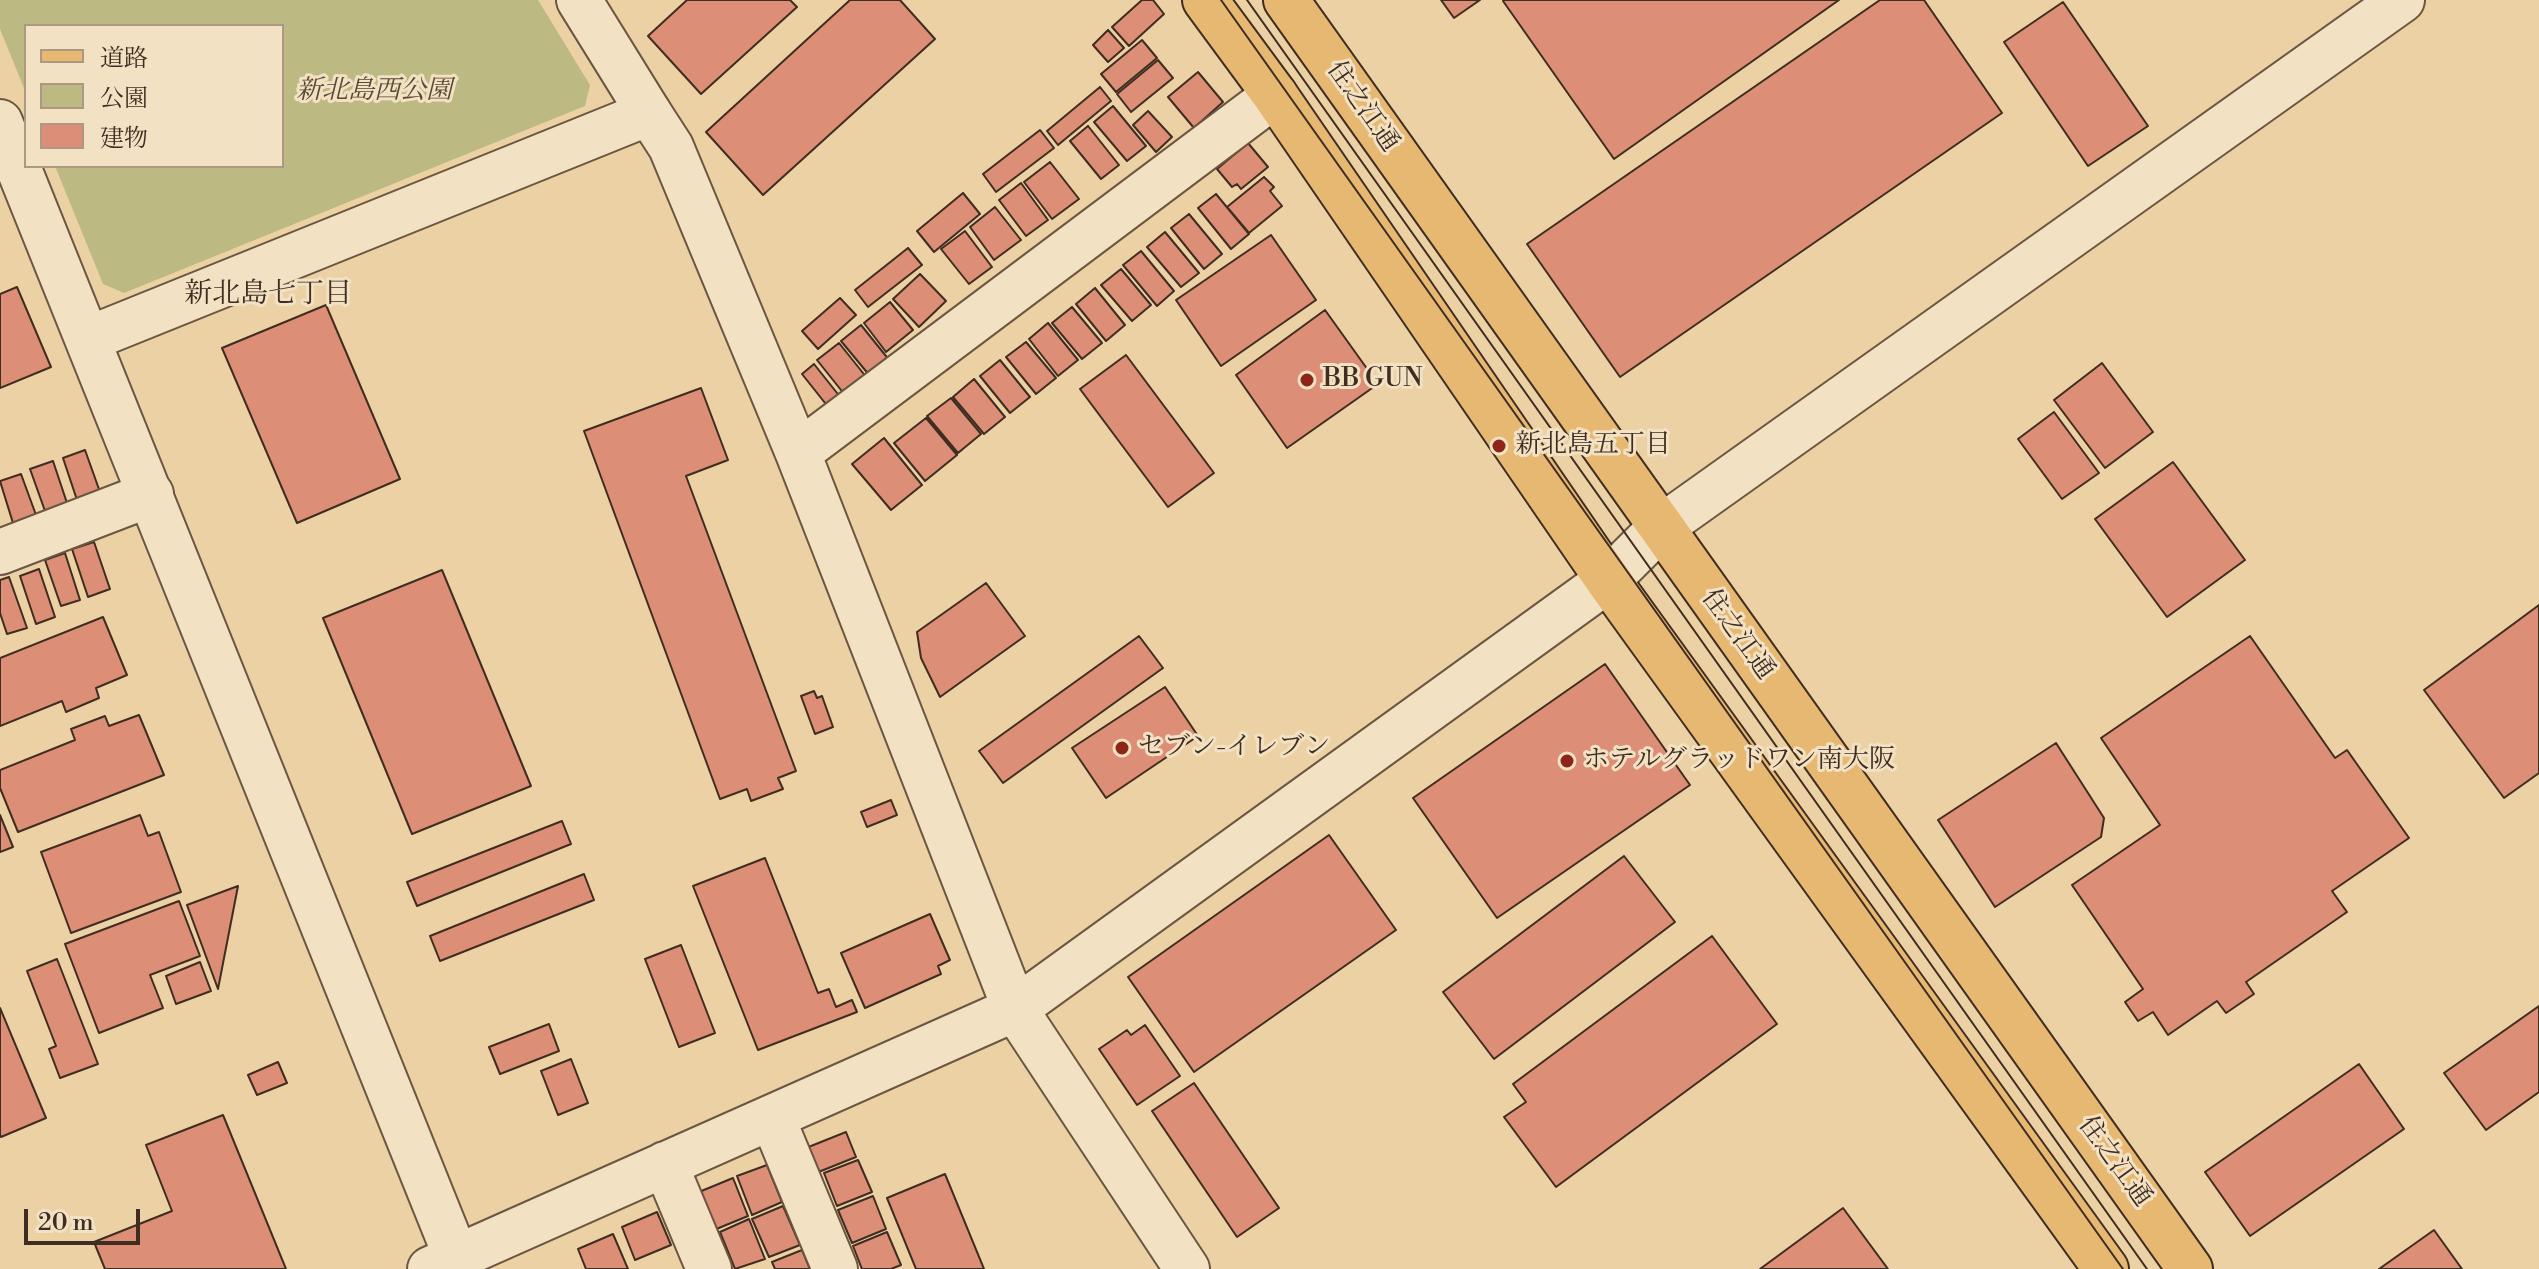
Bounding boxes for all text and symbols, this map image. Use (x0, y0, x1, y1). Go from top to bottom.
legend (24, 24, 284, 168)
text: 道路 (100, 44, 148, 74)
street label: 住之江通 (1319, 55, 1405, 159)
park label: 新北島西公園 (296, 76, 452, 108)
text: 公園 (100, 84, 148, 114)
text: 建物 (100, 124, 148, 154)
district label: 新北島七丁目 (184, 278, 352, 312)
place label: BB GUN (1323, 364, 1423, 396)
marker: BB GUN (1298, 371, 1316, 389)
place label: 新北島五丁目 (1515, 430, 1671, 462)
marker: 新北島五丁目 (1490, 437, 1508, 455)
street label: 住之江通 (1694, 584, 1780, 686)
place label: セブン-イレブン (1138, 732, 1330, 764)
marker: セブン-イレブン (1113, 739, 1131, 757)
place label: ホテルグラッドワン南大阪 (1583, 745, 1895, 777)
marker: ホテルグラッドワン南大阪 (1558, 752, 1576, 770)
street label: 住之江通 (2071, 1111, 2157, 1213)
scale bar (28, 1193, 144, 1243)
text: 20 m (38, 1208, 94, 1238)

